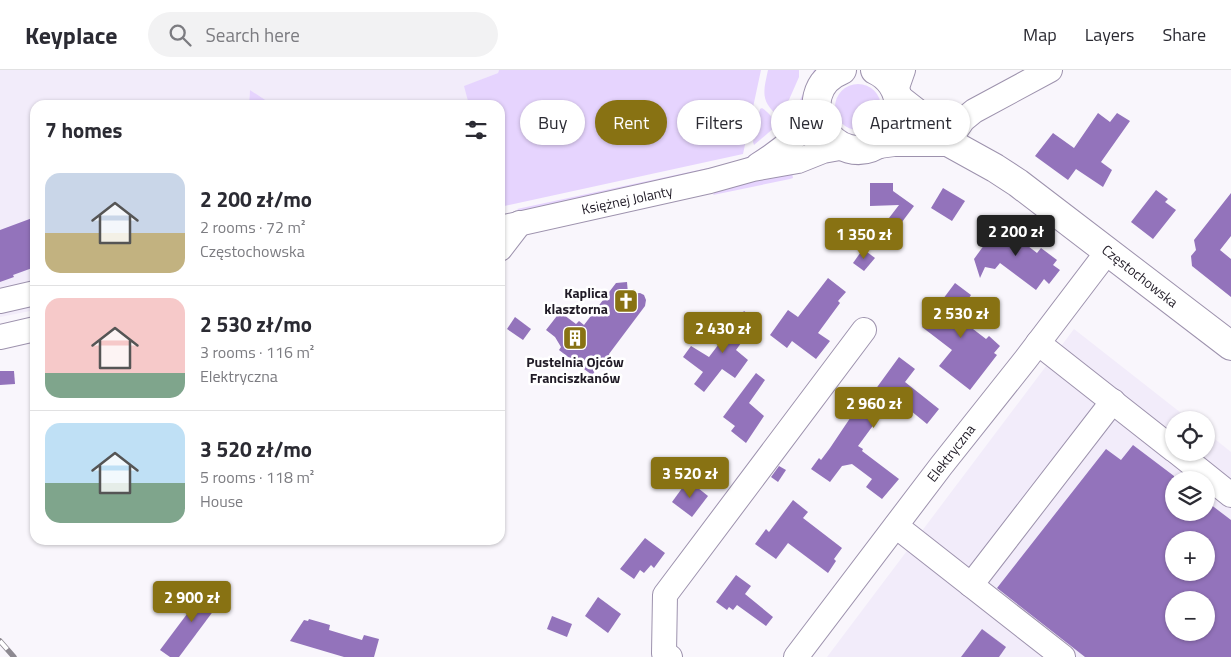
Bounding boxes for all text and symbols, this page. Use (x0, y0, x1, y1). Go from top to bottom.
search box (148, 12, 498, 57)
text: Keyplace (25, 17, 118, 53)
text: Search here (206, 20, 300, 49)
icon: search (166, 21, 194, 49)
text: Map (1023, 21, 1057, 48)
text: Layers (1085, 21, 1134, 48)
text: Share (1162, 21, 1206, 48)
chip: Buy (520, 100, 585, 145)
chip: Rent (595, 100, 667, 145)
chip: Filters (677, 100, 761, 145)
chip: New (771, 100, 842, 145)
chip: Apartment (852, 100, 970, 145)
text: 7 homes (45, 114, 122, 146)
icon: filters (462, 116, 490, 144)
street label: Księżnej Jolanty (579, 180, 675, 219)
text: 2 200 zł/mo (200, 183, 312, 215)
icon: home (85, 193, 145, 253)
pin: 2 200 zł (964, 214, 1068, 257)
text: 2 rooms · 72 m² (200, 215, 305, 239)
pin: 1 350 zł (812, 218, 916, 260)
text: 2 200 zł (988, 219, 1044, 243)
text: 1 350 zł (836, 222, 892, 246)
text: Częstochowska (200, 239, 305, 263)
street label: Częstochowska (1098, 239, 1183, 312)
place label: Kaplica klasztorna (544, 282, 608, 319)
church icon: Kaplica klasztorna (613, 288, 639, 314)
pin: 2 530 zł (909, 296, 1013, 339)
text: 2 530 zł (933, 301, 989, 325)
text: 2 530 zł/mo (200, 308, 312, 340)
pin: 2 430 zł (671, 312, 775, 354)
text: 2 430 zł (695, 316, 751, 340)
icon: home (85, 318, 145, 378)
building icon: Pustelnia Ojców Franciszkanów (562, 325, 588, 351)
text: 3 rooms · 116 m² (200, 340, 314, 364)
place label: Pustelnia Ojców Franciszkanów (526, 351, 624, 388)
text: Elektryczna (200, 364, 278, 388)
pin: 2 960 zł (822, 386, 926, 429)
text: 2 960 zł (846, 391, 902, 415)
map controls (1165, 411, 1215, 641)
button: locate (1165, 411, 1215, 461)
street label: Elektryczna (921, 419, 980, 486)
text: 3 520 zł/mo (200, 433, 312, 465)
icon: home (85, 443, 145, 503)
pin: 3 520 zł (638, 456, 742, 499)
text: 3 520 zł (662, 461, 718, 485)
text: 5 rooms · 118 m² (200, 465, 314, 489)
button: layers (1165, 471, 1215, 521)
text: House (200, 489, 243, 513)
button: + (1165, 531, 1215, 581)
pin: 2 900 zł (140, 580, 244, 623)
text: 2 900 zł (164, 585, 220, 609)
button: − (1165, 591, 1215, 641)

